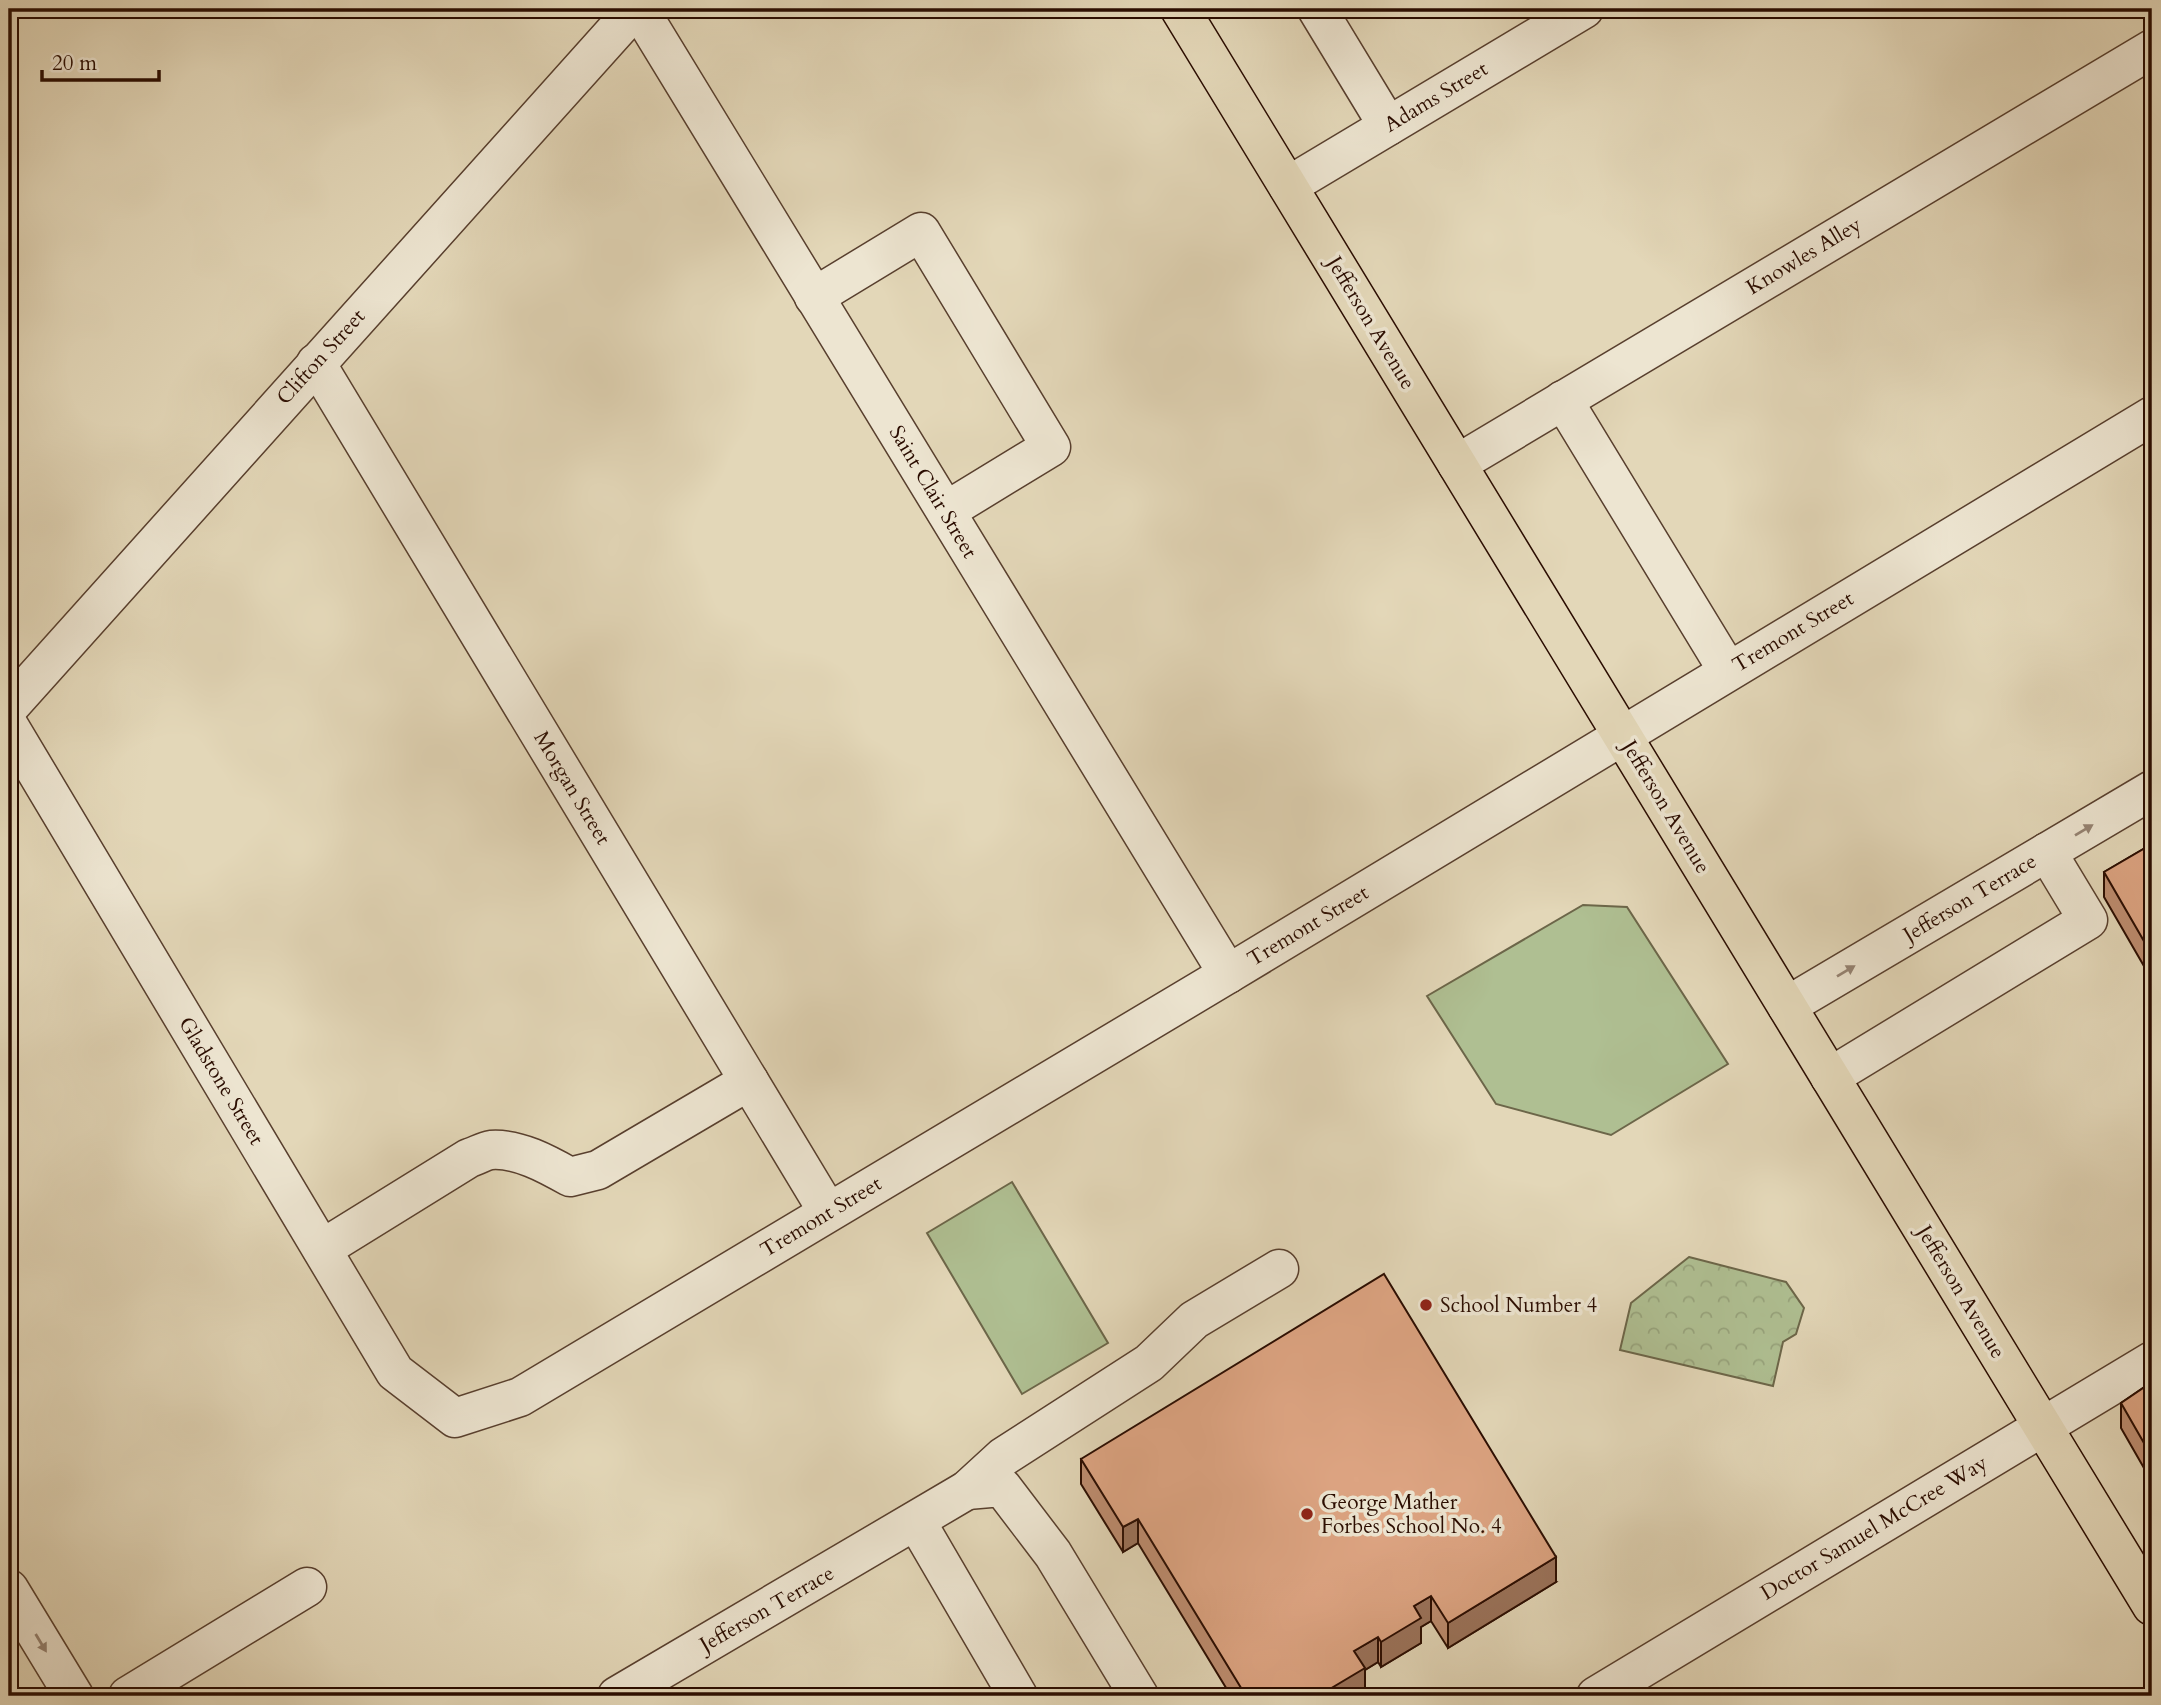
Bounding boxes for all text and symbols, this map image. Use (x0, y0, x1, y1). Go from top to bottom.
scale bar (42, 38, 159, 82)
text: 20 m (52, 49, 97, 78)
street label: Adams Street (1379, 54, 1494, 139)
street label: Knowles Alley (1741, 210, 1867, 302)
street label: Jefferson Avenue (1318, 248, 1422, 395)
street label: Clifton Street (270, 303, 372, 411)
street label: Saint Clair Street (882, 420, 984, 564)
street label: Tremont Street (1727, 584, 1859, 680)
street label: Morgan Street (527, 726, 618, 851)
street label: Jefferson Avenue (1613, 732, 1717, 879)
one-way arrow (2074, 824, 2093, 836)
street label: Jefferson Terrace (1895, 847, 2042, 951)
street label: Tremont Street (1242, 878, 1374, 974)
one-way arrow (1836, 965, 1855, 977)
street label: Gladstone Street (171, 1011, 271, 1151)
street label: Tremont Street (755, 1169, 887, 1265)
street label: Jefferson Avenue (1908, 1217, 2012, 1364)
place label: School Number 4 (1440, 1291, 1598, 1320)
marker: School Number 4 (1418, 1297, 1434, 1313)
street label: Doctor Samuel McCree Way (1755, 1449, 1993, 1607)
place label: George Mather Forbes School No. 4 (1321, 1488, 1502, 1541)
marker: George Mather Forbes School No. 4 (1299, 1506, 1315, 1522)
street label: Jefferson Terrace (692, 1559, 840, 1661)
one-way arrow (35, 1633, 48, 1652)

